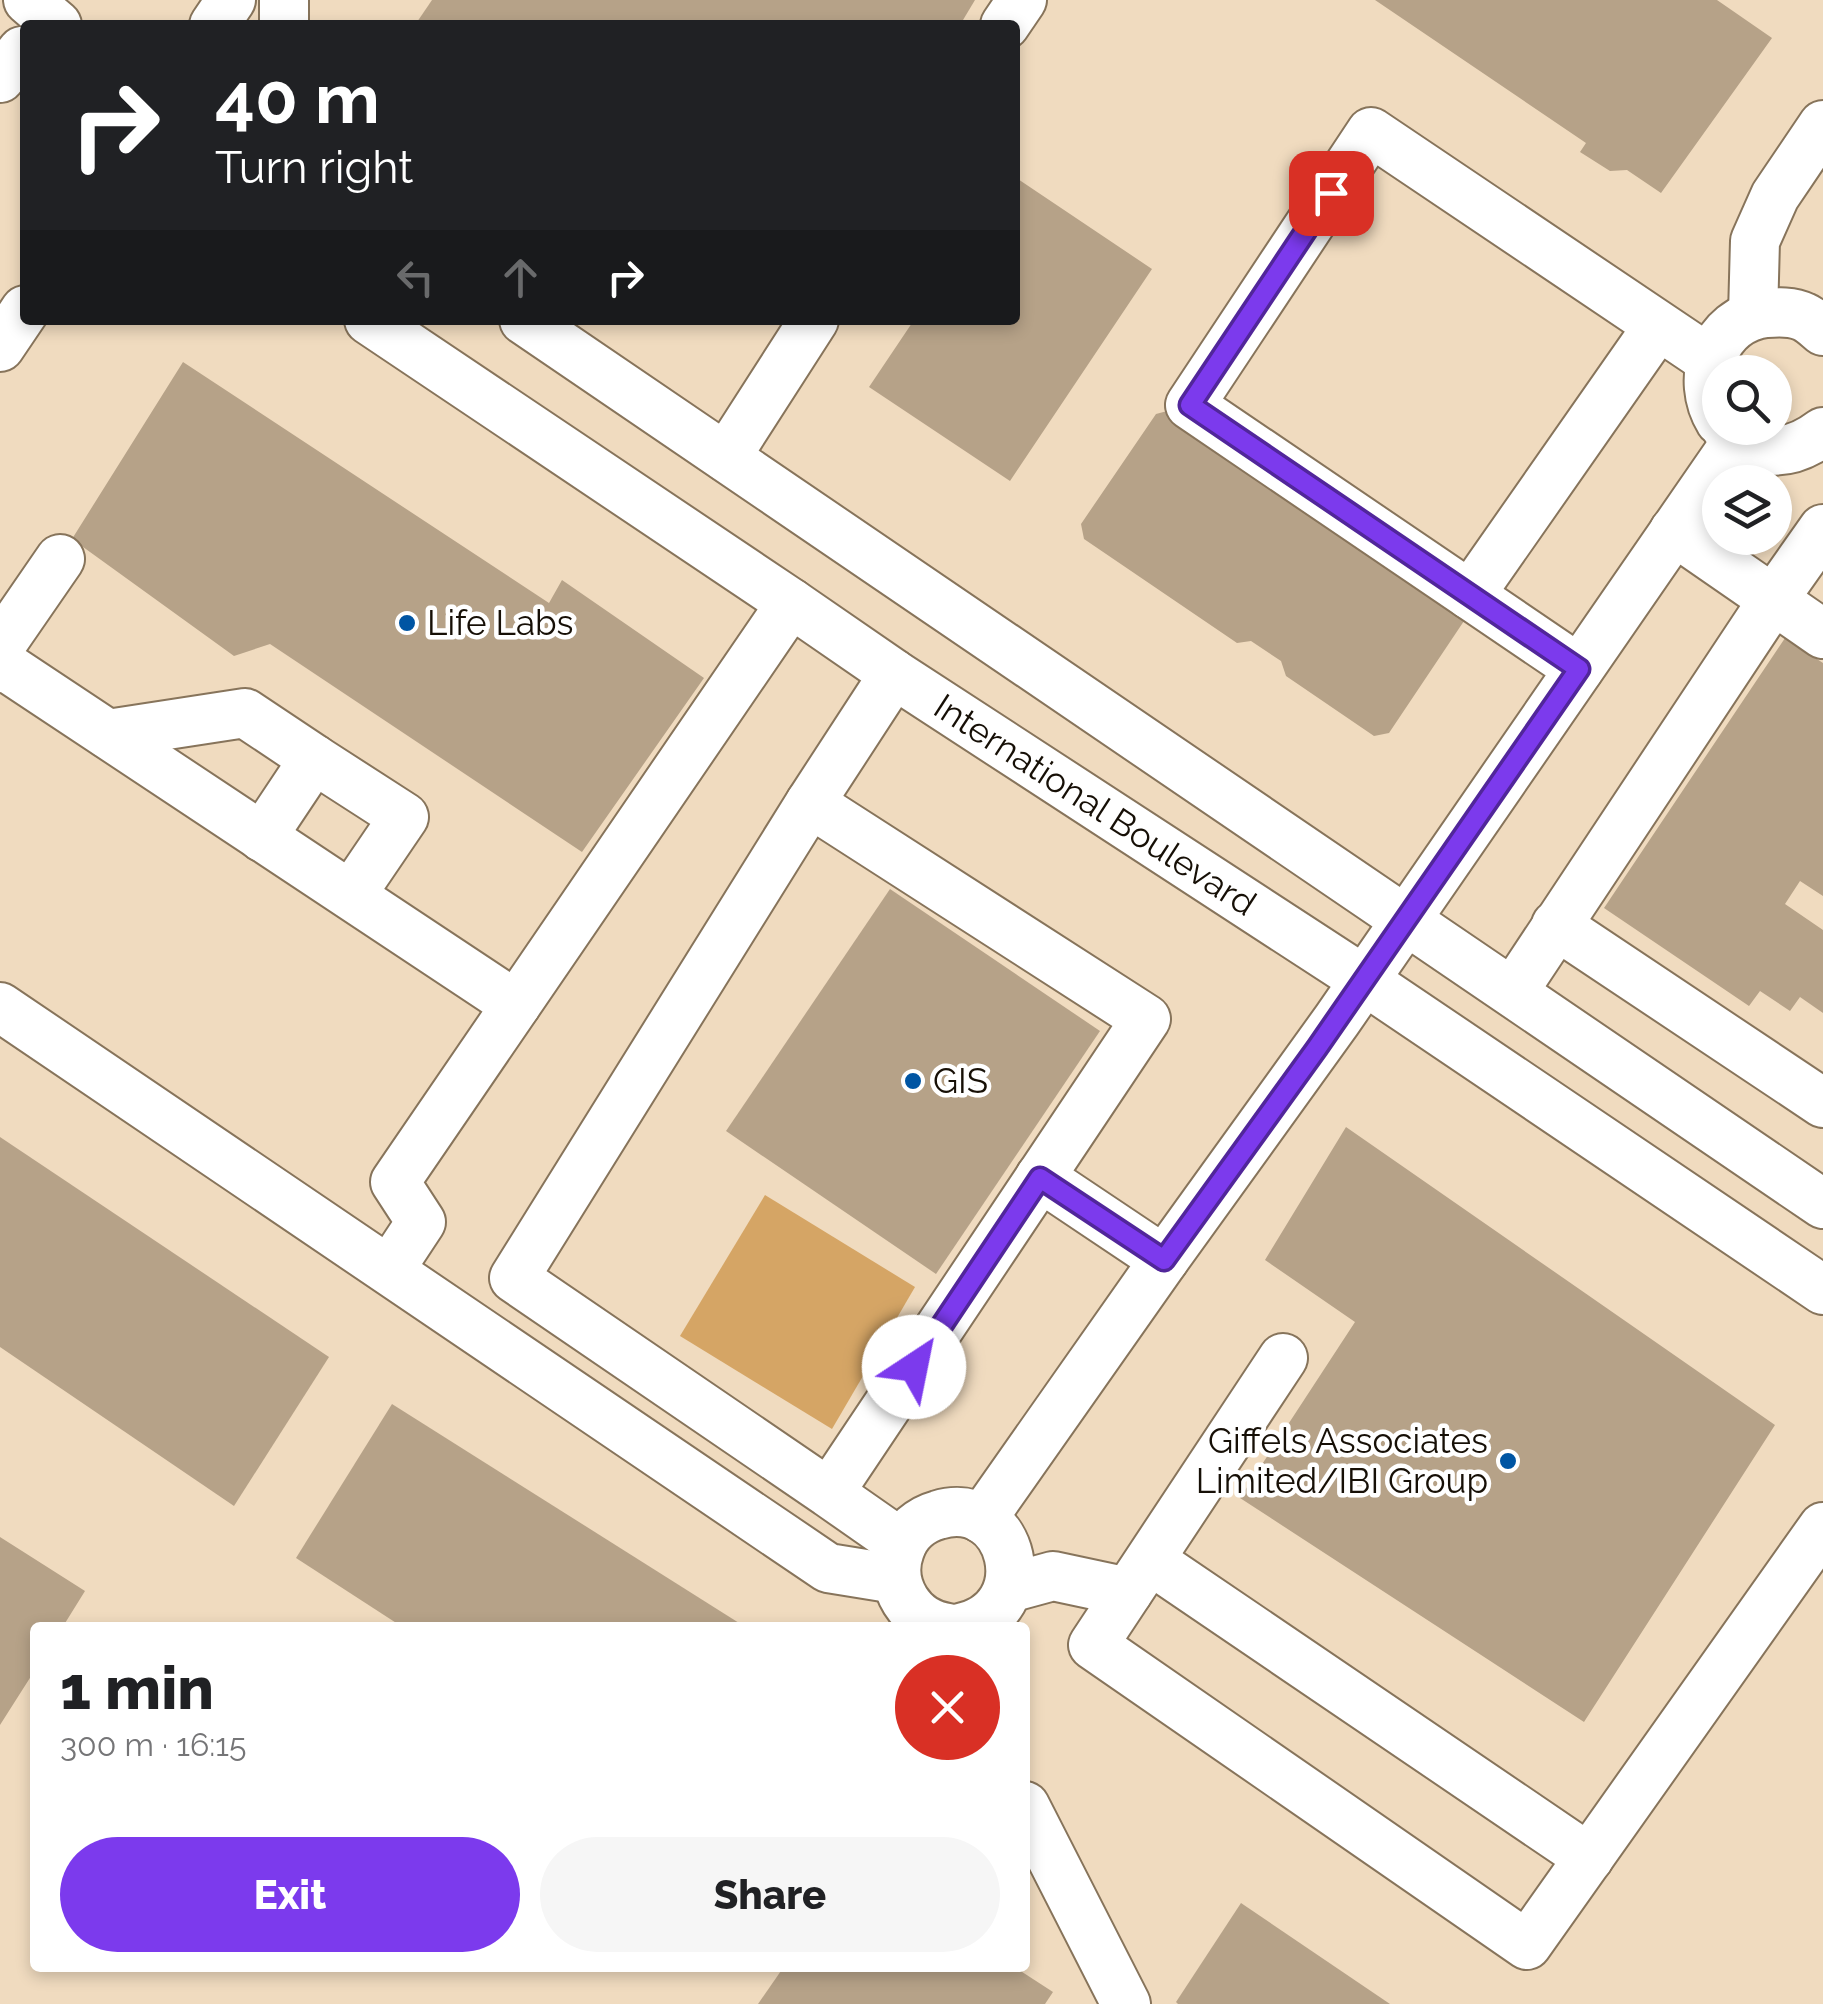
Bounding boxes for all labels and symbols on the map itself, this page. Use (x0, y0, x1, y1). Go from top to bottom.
pin (1289, 151, 1374, 236)
place label: Life Labs (427, 602, 573, 643)
marker: Life Labs (396, 612, 418, 634)
street label: International Boulevard (927, 685, 1264, 924)
place label: GIS (933, 1060, 988, 1101)
marker: GIS (902, 1070, 924, 1092)
position arrow (862, 1315, 966, 1419)
place label: Giffels Associates Limited/IBI Group (1196, 1420, 1488, 1501)
marker: Giffels Associates Limited/IBI Group (1497, 1450, 1519, 1472)

